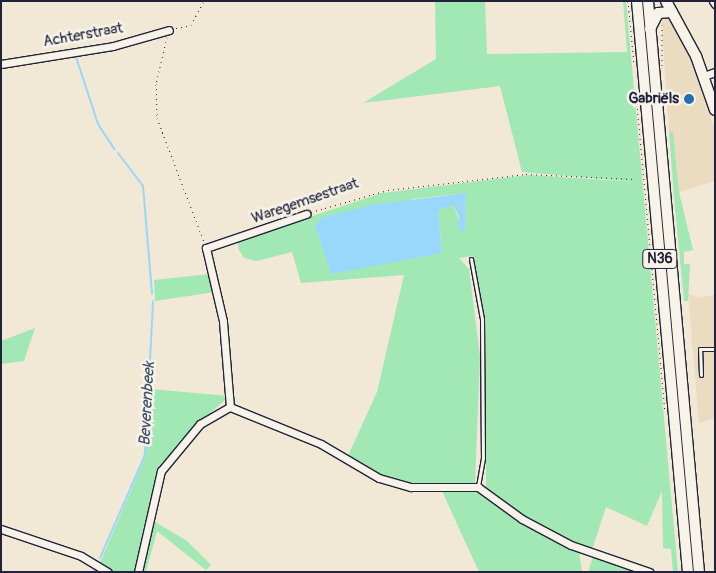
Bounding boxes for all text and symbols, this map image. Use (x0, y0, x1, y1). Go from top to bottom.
street label: Achterstraat (42, 19, 124, 51)
place label: Gabriëls (628, 90, 679, 108)
marker: Gabriëls (683, 93, 695, 105)
street label: Waregemsestraat (249, 174, 361, 228)
road number: N36 (641, 248, 679, 270)
water label: Beverenbeek (135, 361, 159, 447)

